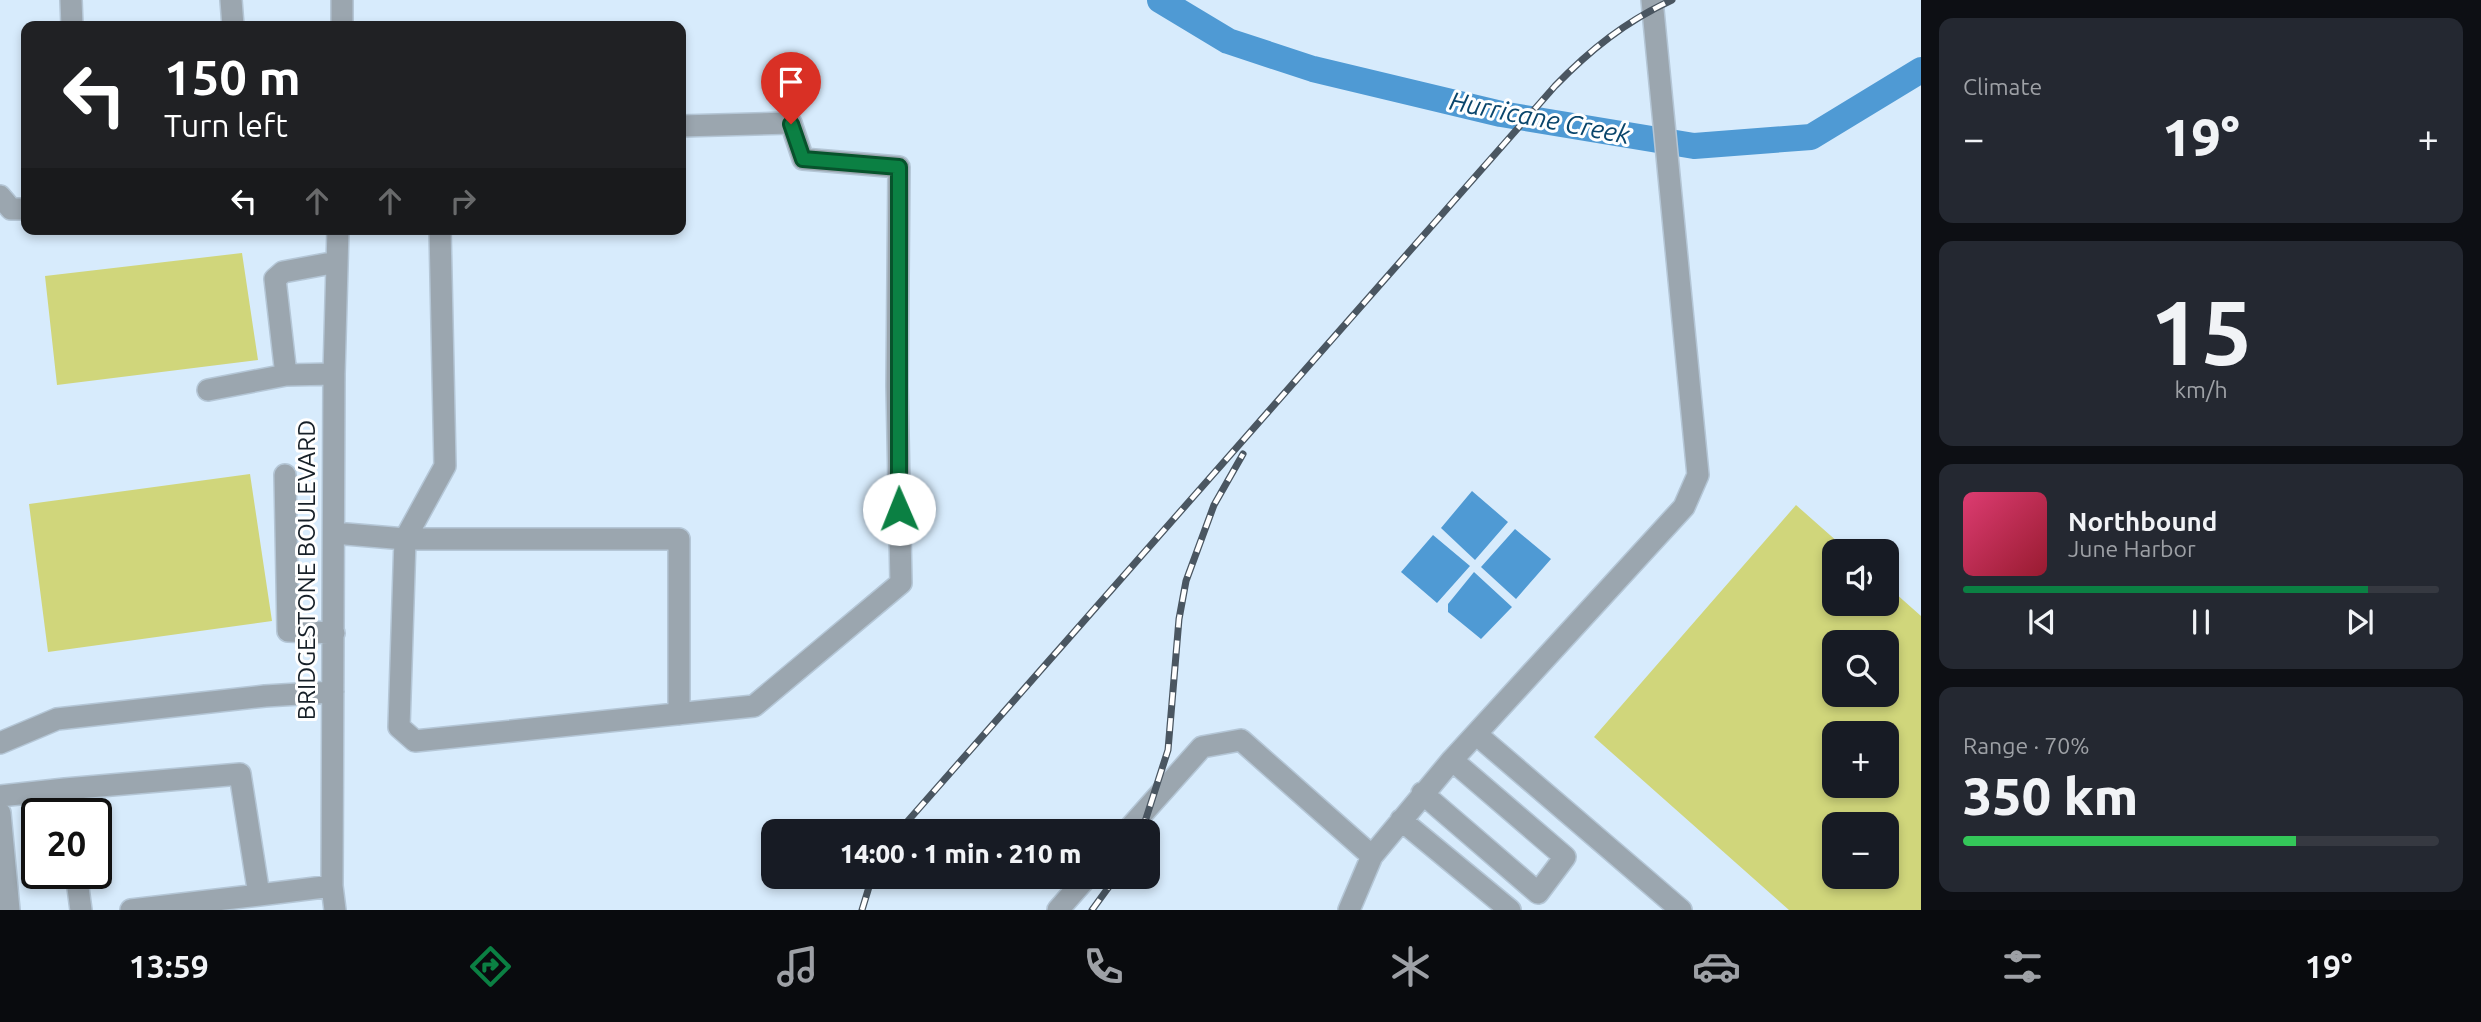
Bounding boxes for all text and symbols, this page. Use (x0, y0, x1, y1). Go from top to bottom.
icon: left (49, 49, 140, 140)
text: 150 m (164, 49, 301, 104)
pin (761, 52, 821, 124)
icon: arrive (772, 63, 810, 101)
text: Climate (1963, 74, 2042, 99)
water label: Hurricane Creek (1447, 86, 1633, 149)
text: Turn left (164, 107, 288, 143)
text: 19° (2162, 108, 2240, 166)
text: − (1963, 117, 1984, 159)
text: + (2418, 117, 2439, 159)
icon: left (225, 182, 263, 220)
icon: ahead (298, 182, 336, 220)
icon: ahead (371, 182, 409, 220)
icon: right (444, 182, 482, 220)
text: 15 (2150, 280, 2252, 382)
text: km/h (2174, 377, 2228, 402)
street label: BRIDGESTONE BOULEVARD (293, 420, 320, 720)
position arrow (862, 472, 936, 546)
text: Northbound (2068, 507, 2217, 536)
text: June Harbor (2068, 536, 2196, 561)
map controls (1822, 539, 1899, 889)
button: sound (1822, 539, 1899, 616)
icon: previous (2023, 603, 2061, 641)
icon: pause (2182, 603, 2220, 641)
icon: next (2341, 603, 2379, 641)
button: search (1822, 630, 1899, 707)
button: + (1822, 721, 1899, 798)
text: Range · 70% (1963, 733, 2090, 758)
text: 350 km (1963, 767, 2138, 825)
speed limit sign: 20 (21, 798, 112, 889)
button: − (1822, 812, 1899, 889)
text: 14:00 · 1 min · 210 m (840, 839, 1081, 868)
icon: directions (466, 942, 515, 991)
icon: music (773, 942, 822, 991)
icon: phone (1079, 942, 1128, 991)
icon: climate (1386, 942, 1435, 991)
icon: car (1692, 942, 1741, 991)
icon: filters (1998, 942, 2047, 991)
text: 13:59 (129, 948, 209, 984)
text: 19° (2305, 948, 2352, 984)

